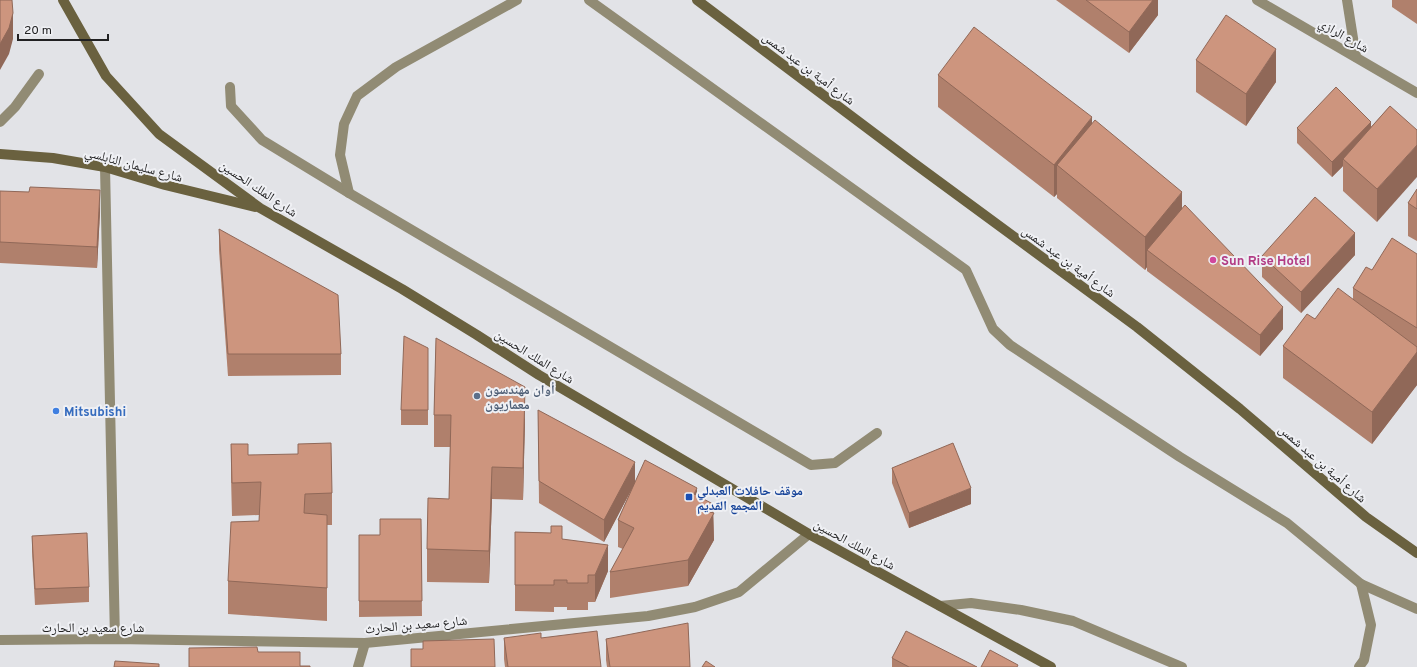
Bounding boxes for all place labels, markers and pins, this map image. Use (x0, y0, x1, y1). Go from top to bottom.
place label: Sun Rise Hotel (1221, 254, 1310, 270)
marker: Sun Rise Hotel (1208, 255, 1218, 265)
place label: أوان مهندسون معماريون (485, 382, 555, 414)
marker: أوان مهندسون معماريون (472, 391, 482, 401)
place label: Mitsubishi (64, 405, 126, 421)
marker: Mitsubishi (51, 406, 61, 416)
place label: موقف حافلات العبدلي المجمع القديم (697, 484, 803, 515)
marker: موقف حافلات العبدلي المجمع القديم (684, 492, 694, 502)

